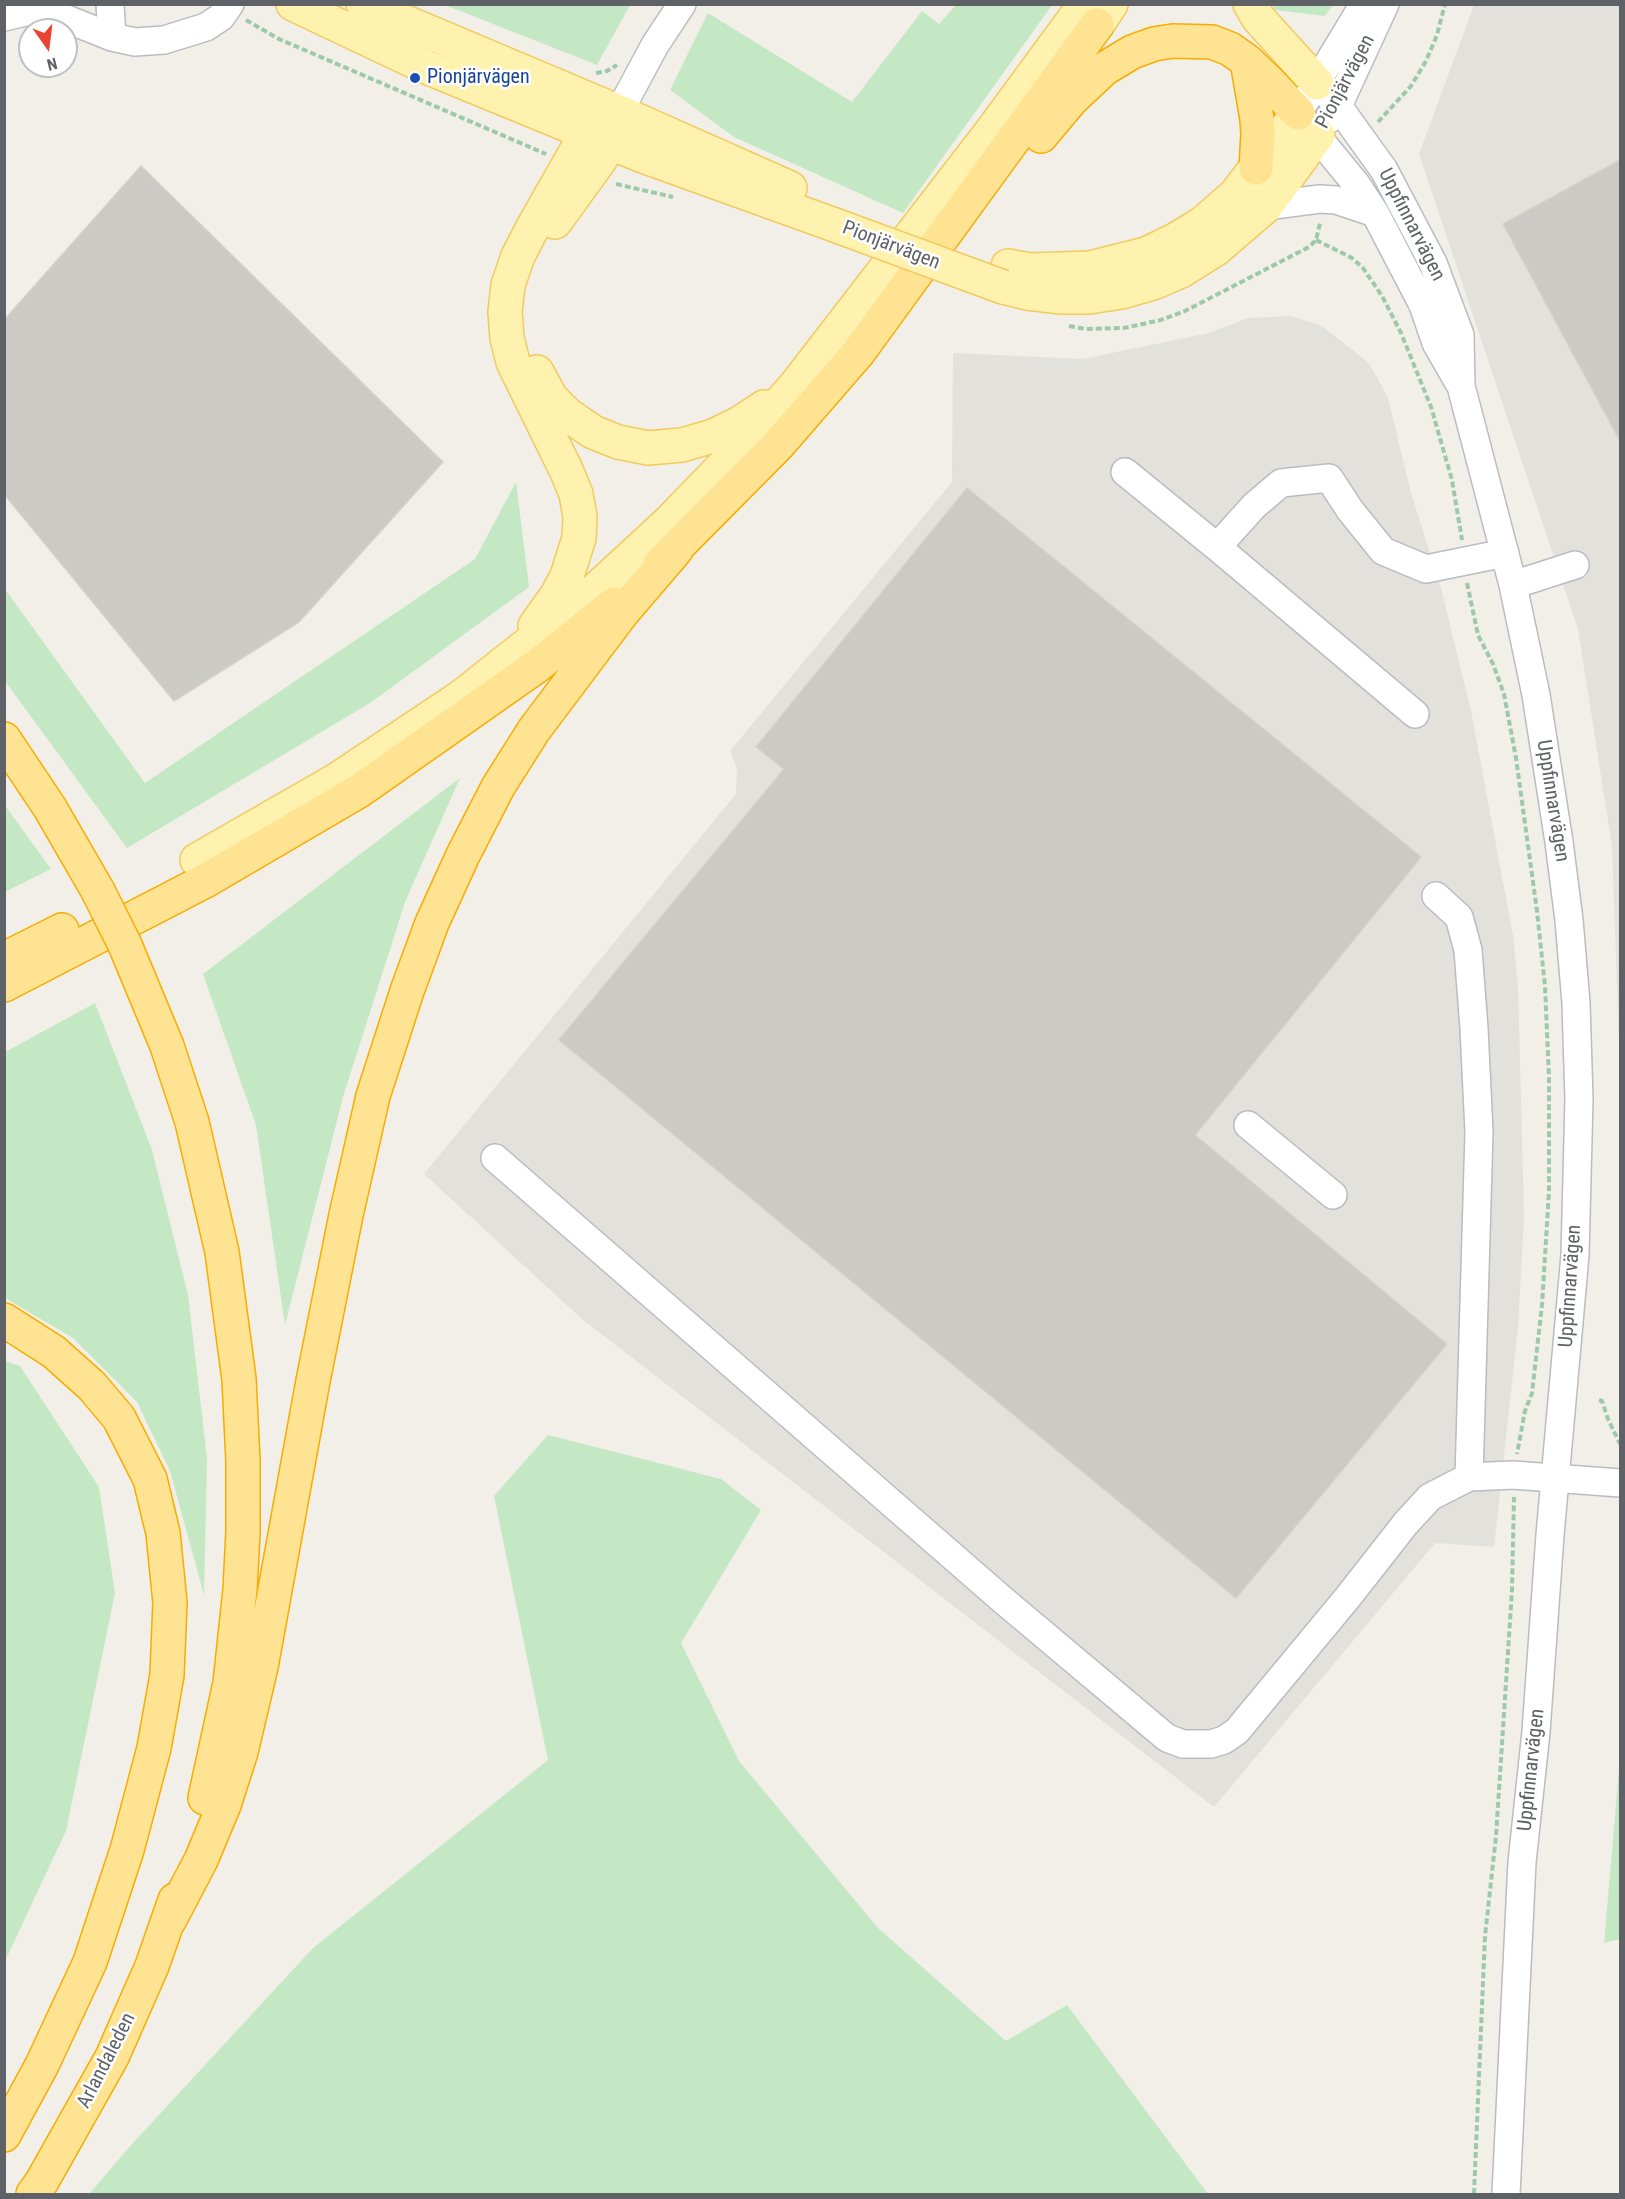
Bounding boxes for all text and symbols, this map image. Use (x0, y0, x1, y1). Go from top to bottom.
north arrow (18, 18, 78, 78)
street label: Pionjärvägen (1311, 31, 1381, 133)
text: N (45, 54, 59, 74)
place label: Pionjärvägen (427, 66, 530, 90)
marker: Pionjärvägen (408, 71, 422, 85)
street label: Uppfinnarvägen (1372, 165, 1450, 285)
street label: Pionjärvägen (839, 216, 943, 276)
street label: Uppfinnarvägen (1531, 738, 1573, 864)
street label: Uppfinnarvägen (1555, 1224, 1587, 1348)
street label: Uppfinnarvägen (1514, 1708, 1550, 1832)
street label: Arlandaleden (73, 2009, 141, 2113)

